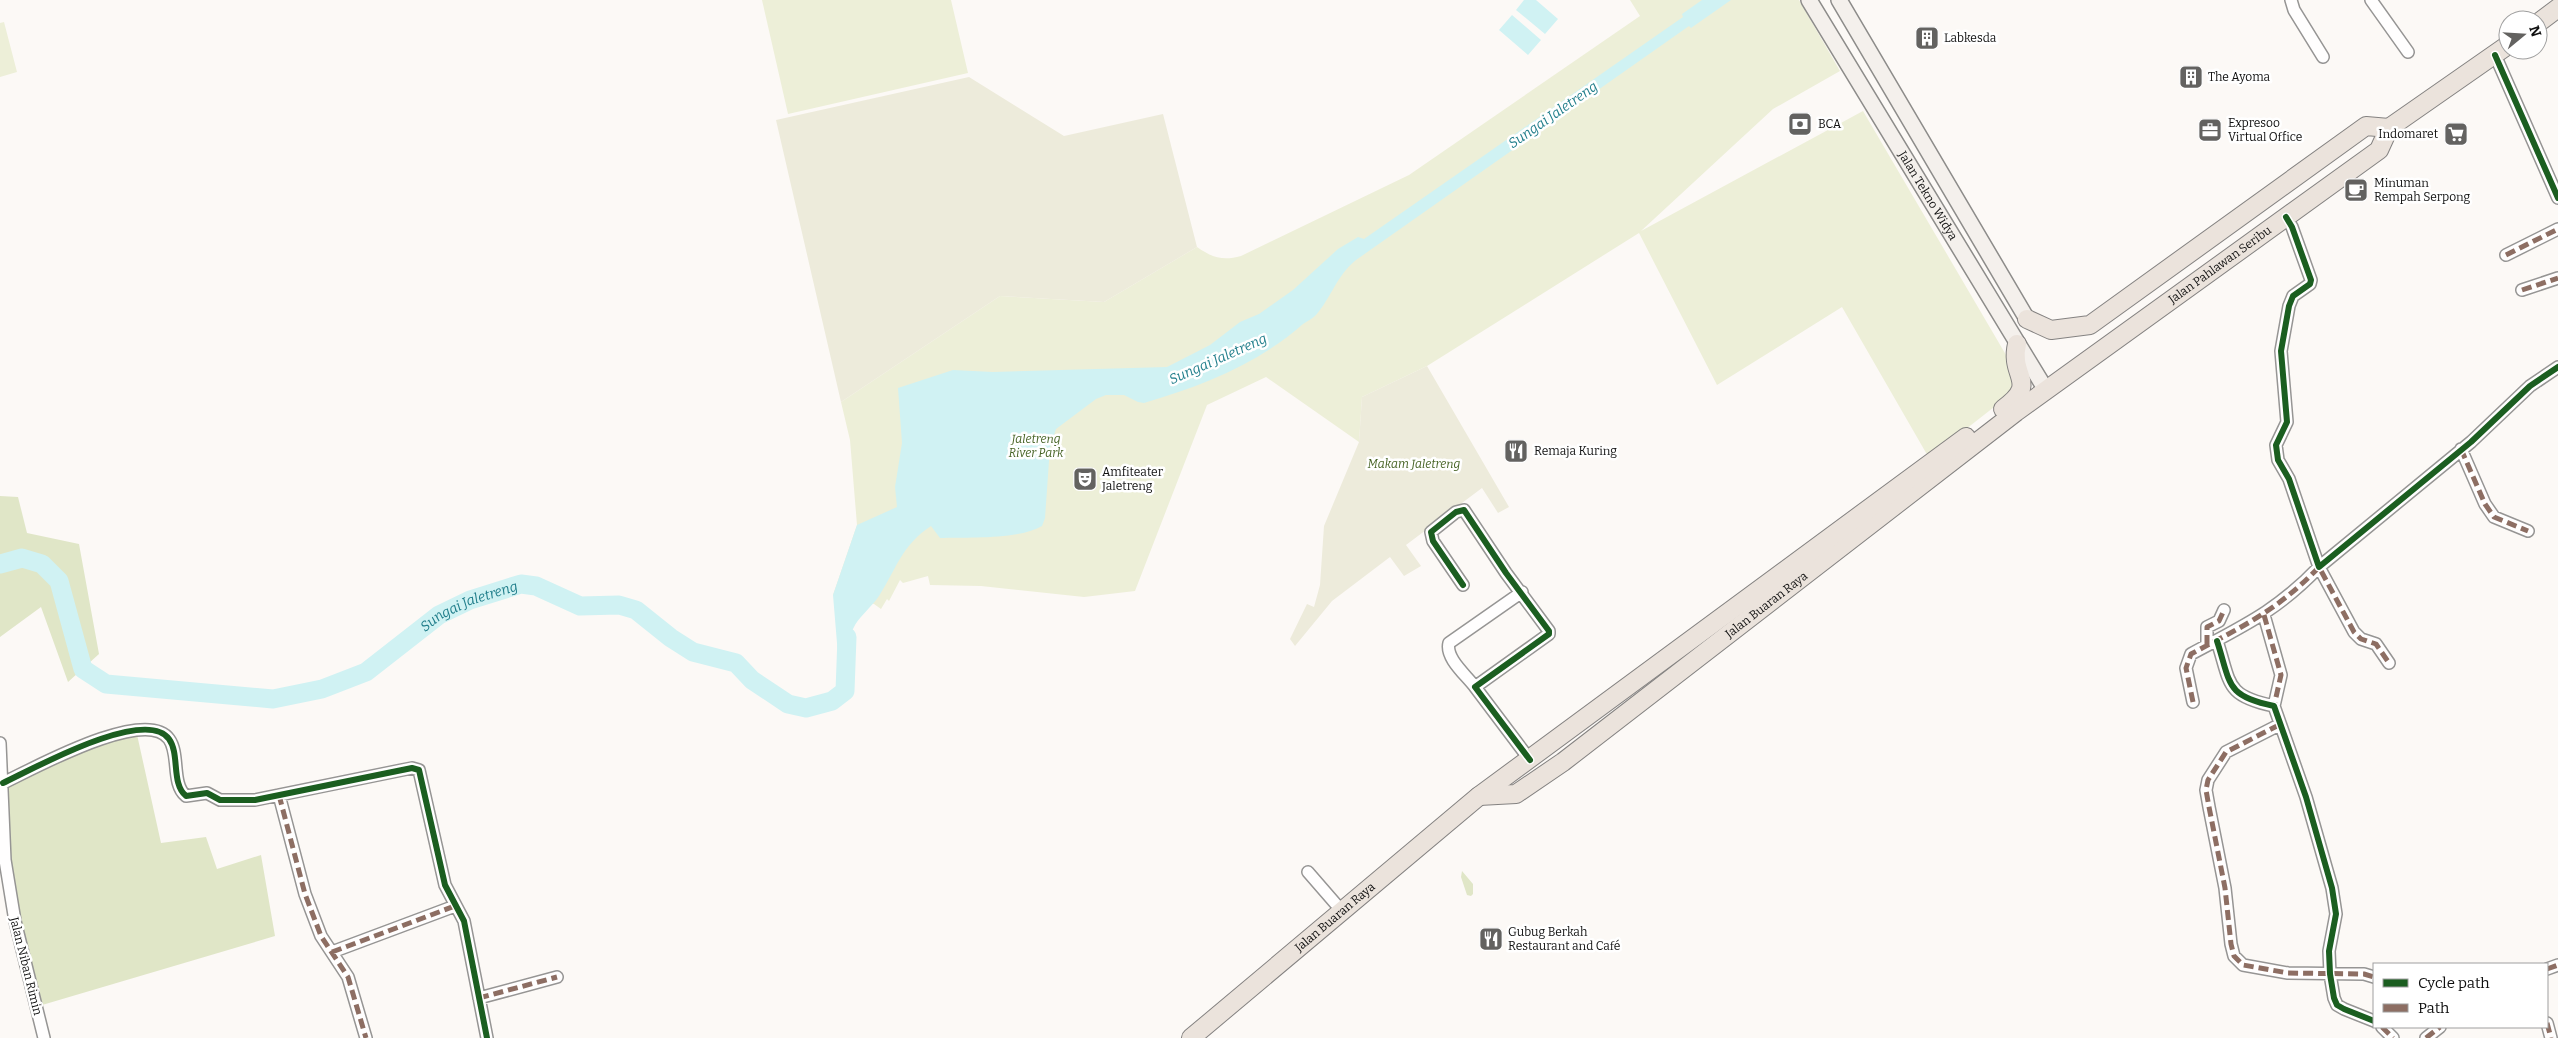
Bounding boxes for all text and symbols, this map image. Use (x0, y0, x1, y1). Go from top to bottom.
north arrow (2498, 10, 2548, 60)
text: N (2525, 23, 2545, 39)
building icon: Labkesda (1914, 25, 1940, 51)
place label: Labkesda (1944, 31, 1997, 45)
building icon: The Ayoma (2178, 64, 2204, 90)
place label: The Ayoma (2208, 70, 2271, 84)
water label: Sungai Jaletreng (1505, 78, 1601, 152)
bank icon: BCA (1787, 111, 1813, 137)
place label: Expresoo Virtual Office (2228, 116, 2302, 144)
place label: BCA (1818, 117, 1842, 131)
office icon: Expresoo Virtual Office (2197, 117, 2223, 143)
supermarket icon: Indomaret (2443, 121, 2469, 147)
place label: Indomaret (2378, 127, 2439, 141)
street label: Jalan Tekno Widya (1895, 148, 1961, 243)
place label: Minuman Rempah Serpong (2374, 176, 2471, 204)
cafe icon: Minuman Rempah Serpong (2343, 177, 2369, 203)
street label: Jalan Pahlawan Seribu (2165, 223, 2275, 307)
water label: Sungai Jaletreng (1167, 330, 1269, 388)
park label: Jaletreng River Park (1009, 432, 1064, 460)
restaurant icon: Remaja Kuring (1503, 438, 1529, 464)
place label: Remaja Kuring (1534, 444, 1617, 458)
park label: Makam Jaletreng (1368, 457, 1461, 471)
place label: Amfiteater Jaletreng (1101, 465, 1164, 493)
theatre icon: Amfiteater Jaletreng (1072, 466, 1098, 492)
street label: Jalan Buaran Raya (1722, 568, 1811, 642)
water label: Sungai Jaletreng (417, 577, 520, 635)
street label: Jalan Buaran Raya (1291, 879, 1378, 955)
street label: Jalan Niban Rimin (7, 915, 45, 1017)
place label: Gubug Berkah Restaurant and Café (1508, 925, 1620, 953)
restaurant icon: Gubug Berkah Restaurant and Café (1478, 926, 1504, 952)
legend (2373, 963, 2548, 1028)
text: Cycle path (2418, 974, 2490, 992)
text: Path (2418, 999, 2450, 1017)

